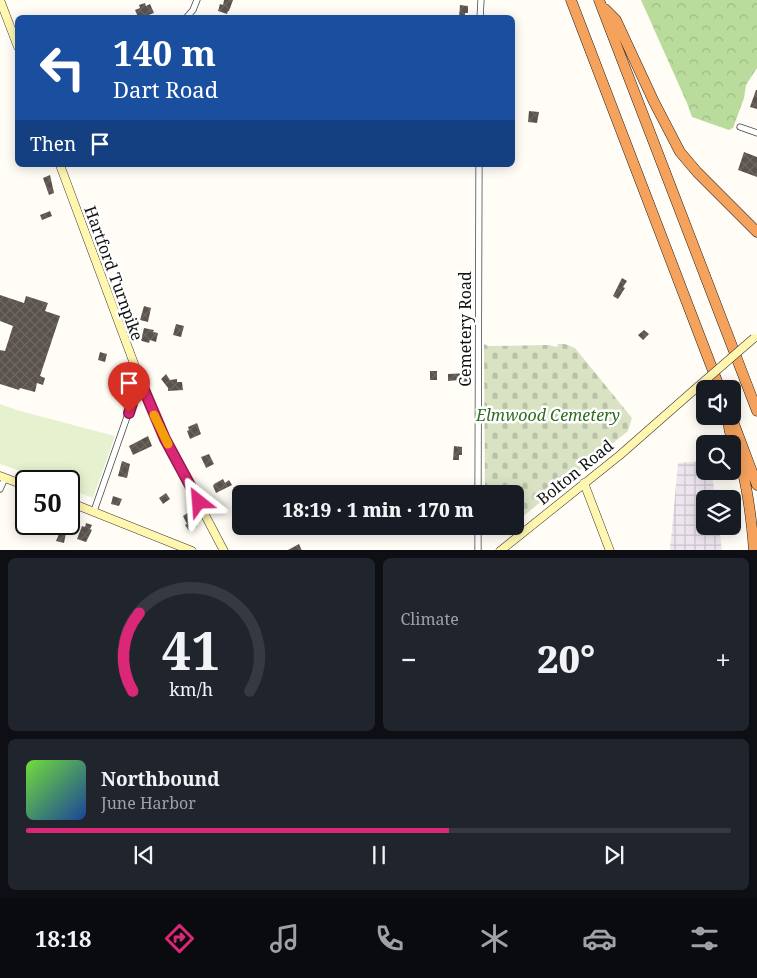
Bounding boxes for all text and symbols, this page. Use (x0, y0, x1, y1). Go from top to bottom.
text: 140 m (113, 29, 216, 76)
icon: left (30, 35, 95, 100)
text: Dart Road (113, 74, 218, 104)
icon: arrive (86, 130, 114, 158)
text: Then (30, 131, 76, 157)
street label: Hartford Turnpike (79, 203, 149, 343)
street label: Cemetery Road (454, 271, 476, 387)
pin (108, 362, 150, 413)
icon: arrive (115, 369, 143, 397)
map controls (696, 380, 741, 535)
button: sound (696, 380, 741, 425)
park label: Elmwood Cemetery (475, 404, 620, 426)
street label: Bolton Road (532, 434, 618, 510)
button: search (696, 435, 741, 480)
speed limit sign: 50 (15, 470, 80, 535)
position arrow (172, 475, 224, 527)
button: layers (696, 490, 741, 535)
text: 18:19 · 1 min · 170 m (282, 497, 474, 523)
text: Climate (401, 608, 459, 630)
text: 41 (162, 614, 221, 685)
text: 20° (537, 632, 595, 684)
text: − (401, 640, 417, 678)
text: + (715, 640, 731, 678)
text: km/h (169, 677, 213, 701)
text: Northbound (101, 766, 220, 792)
text: June Harbor (101, 792, 196, 814)
icon: previous (130, 841, 158, 869)
icon: pause (365, 841, 393, 869)
icon: next (600, 841, 628, 869)
icon: directions (162, 921, 197, 956)
icon: music (267, 921, 302, 956)
icon: phone (372, 921, 407, 956)
icon: climate (477, 921, 512, 956)
icon: car (582, 921, 617, 956)
icon: filters (687, 921, 722, 956)
text: 18:18 (35, 923, 91, 953)

